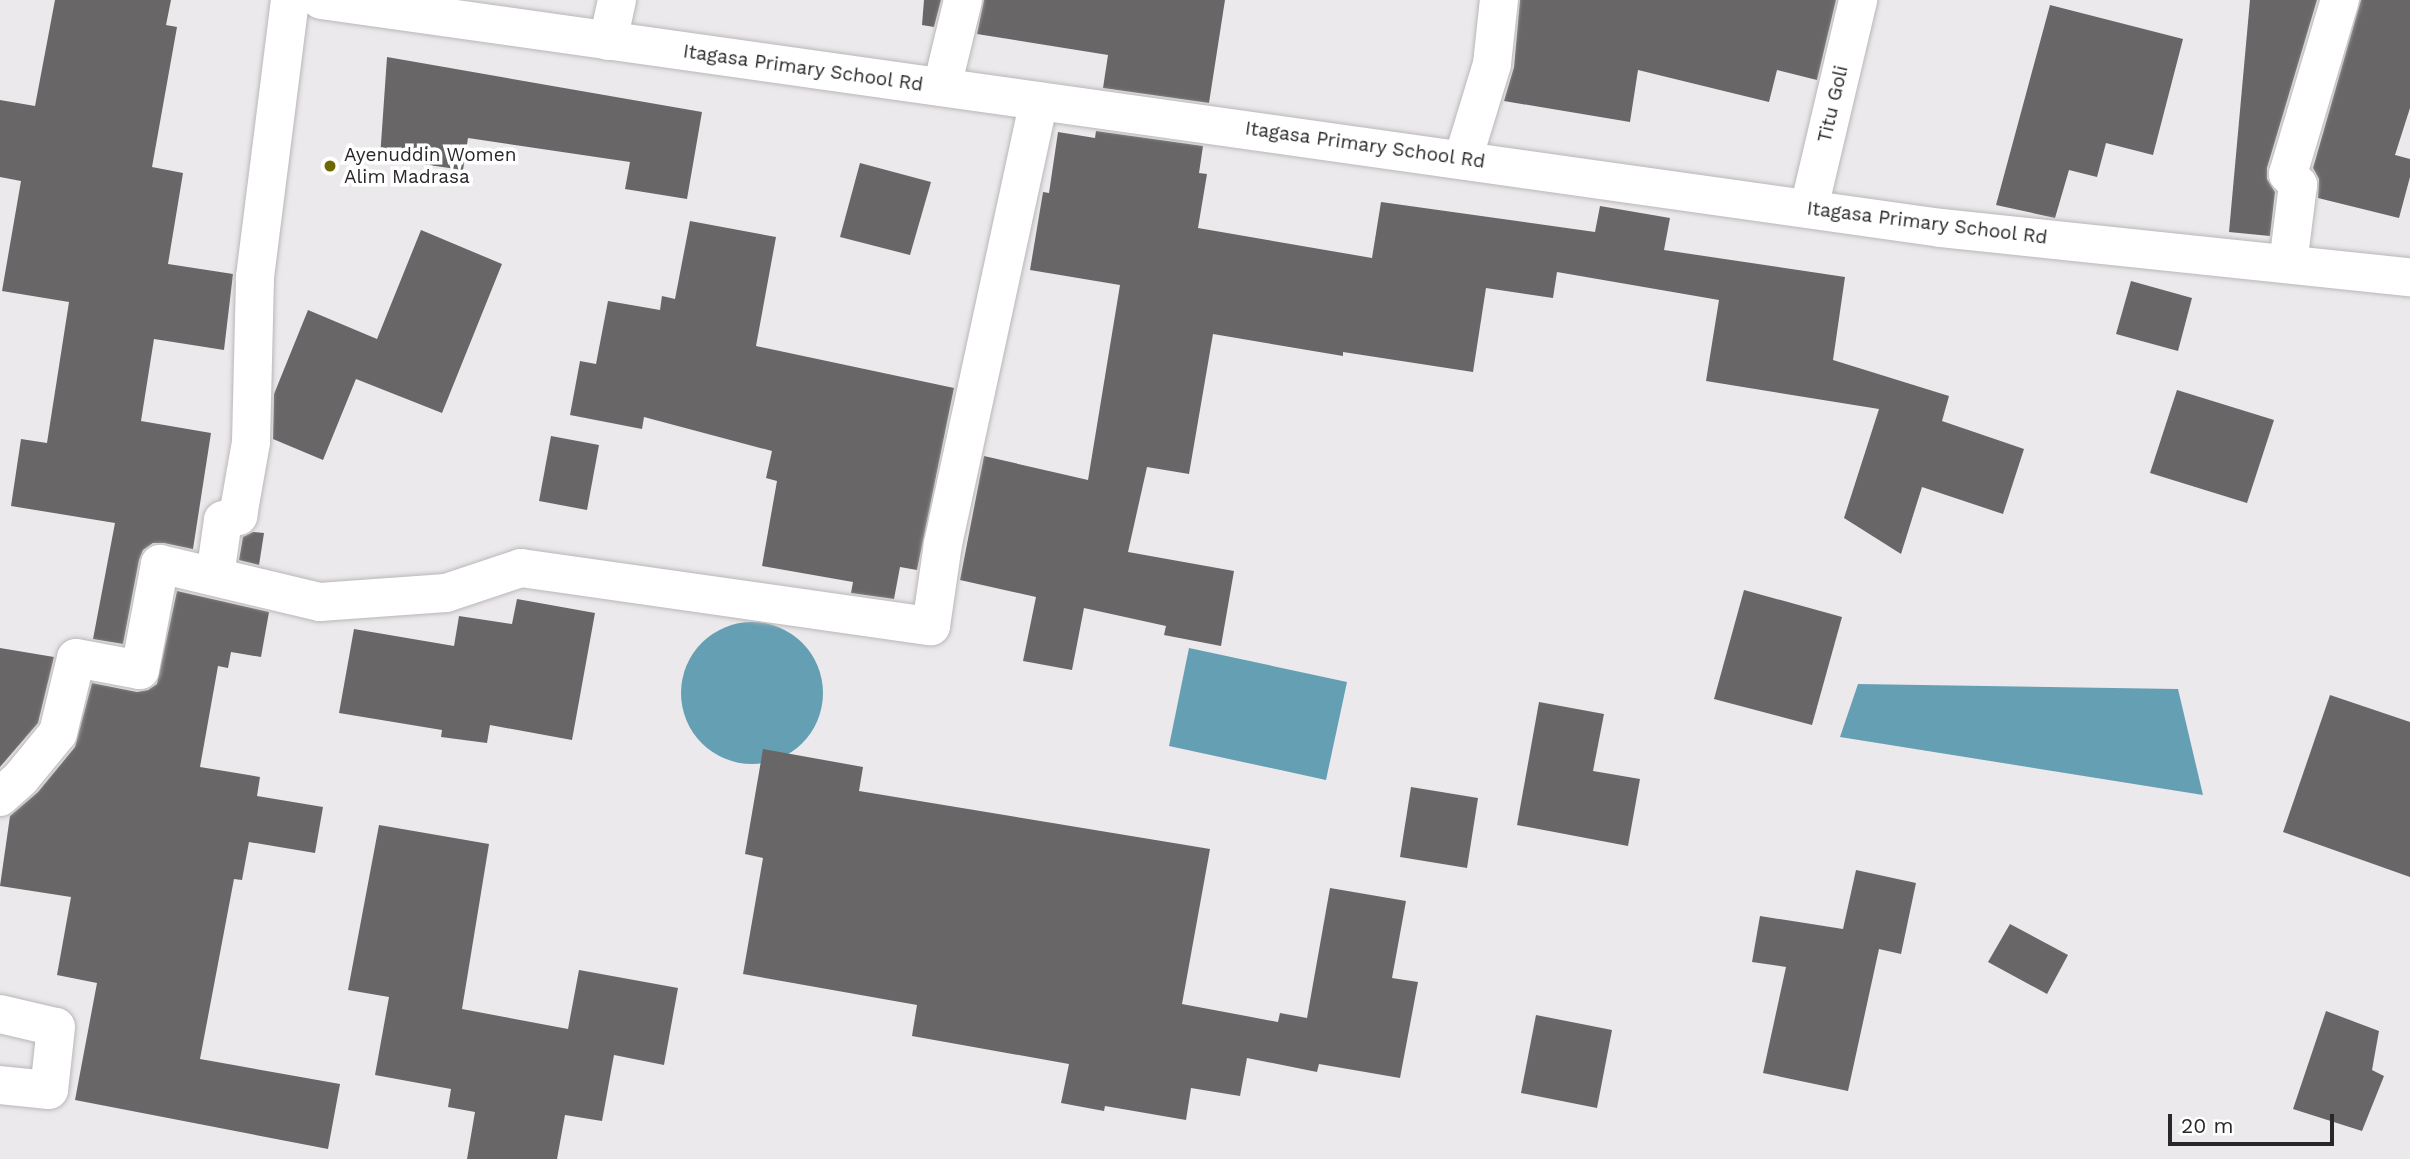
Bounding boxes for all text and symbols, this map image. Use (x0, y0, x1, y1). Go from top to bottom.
street label: Itagasa Primary School Rd (681, 40, 925, 96)
street label: Titu Goli (1813, 63, 1853, 145)
street label: Itagasa Primary School Rd (1243, 117, 1487, 173)
place label: Ayenuddin Women Alim Madrasa (344, 144, 517, 188)
marker: Ayenuddin Women Alim Madrasa (322, 158, 338, 174)
street label: Itagasa Primary School Rd (1805, 197, 2049, 249)
scale bar (2172, 1100, 2338, 1144)
text: 20 m (2181, 1113, 2233, 1138)

